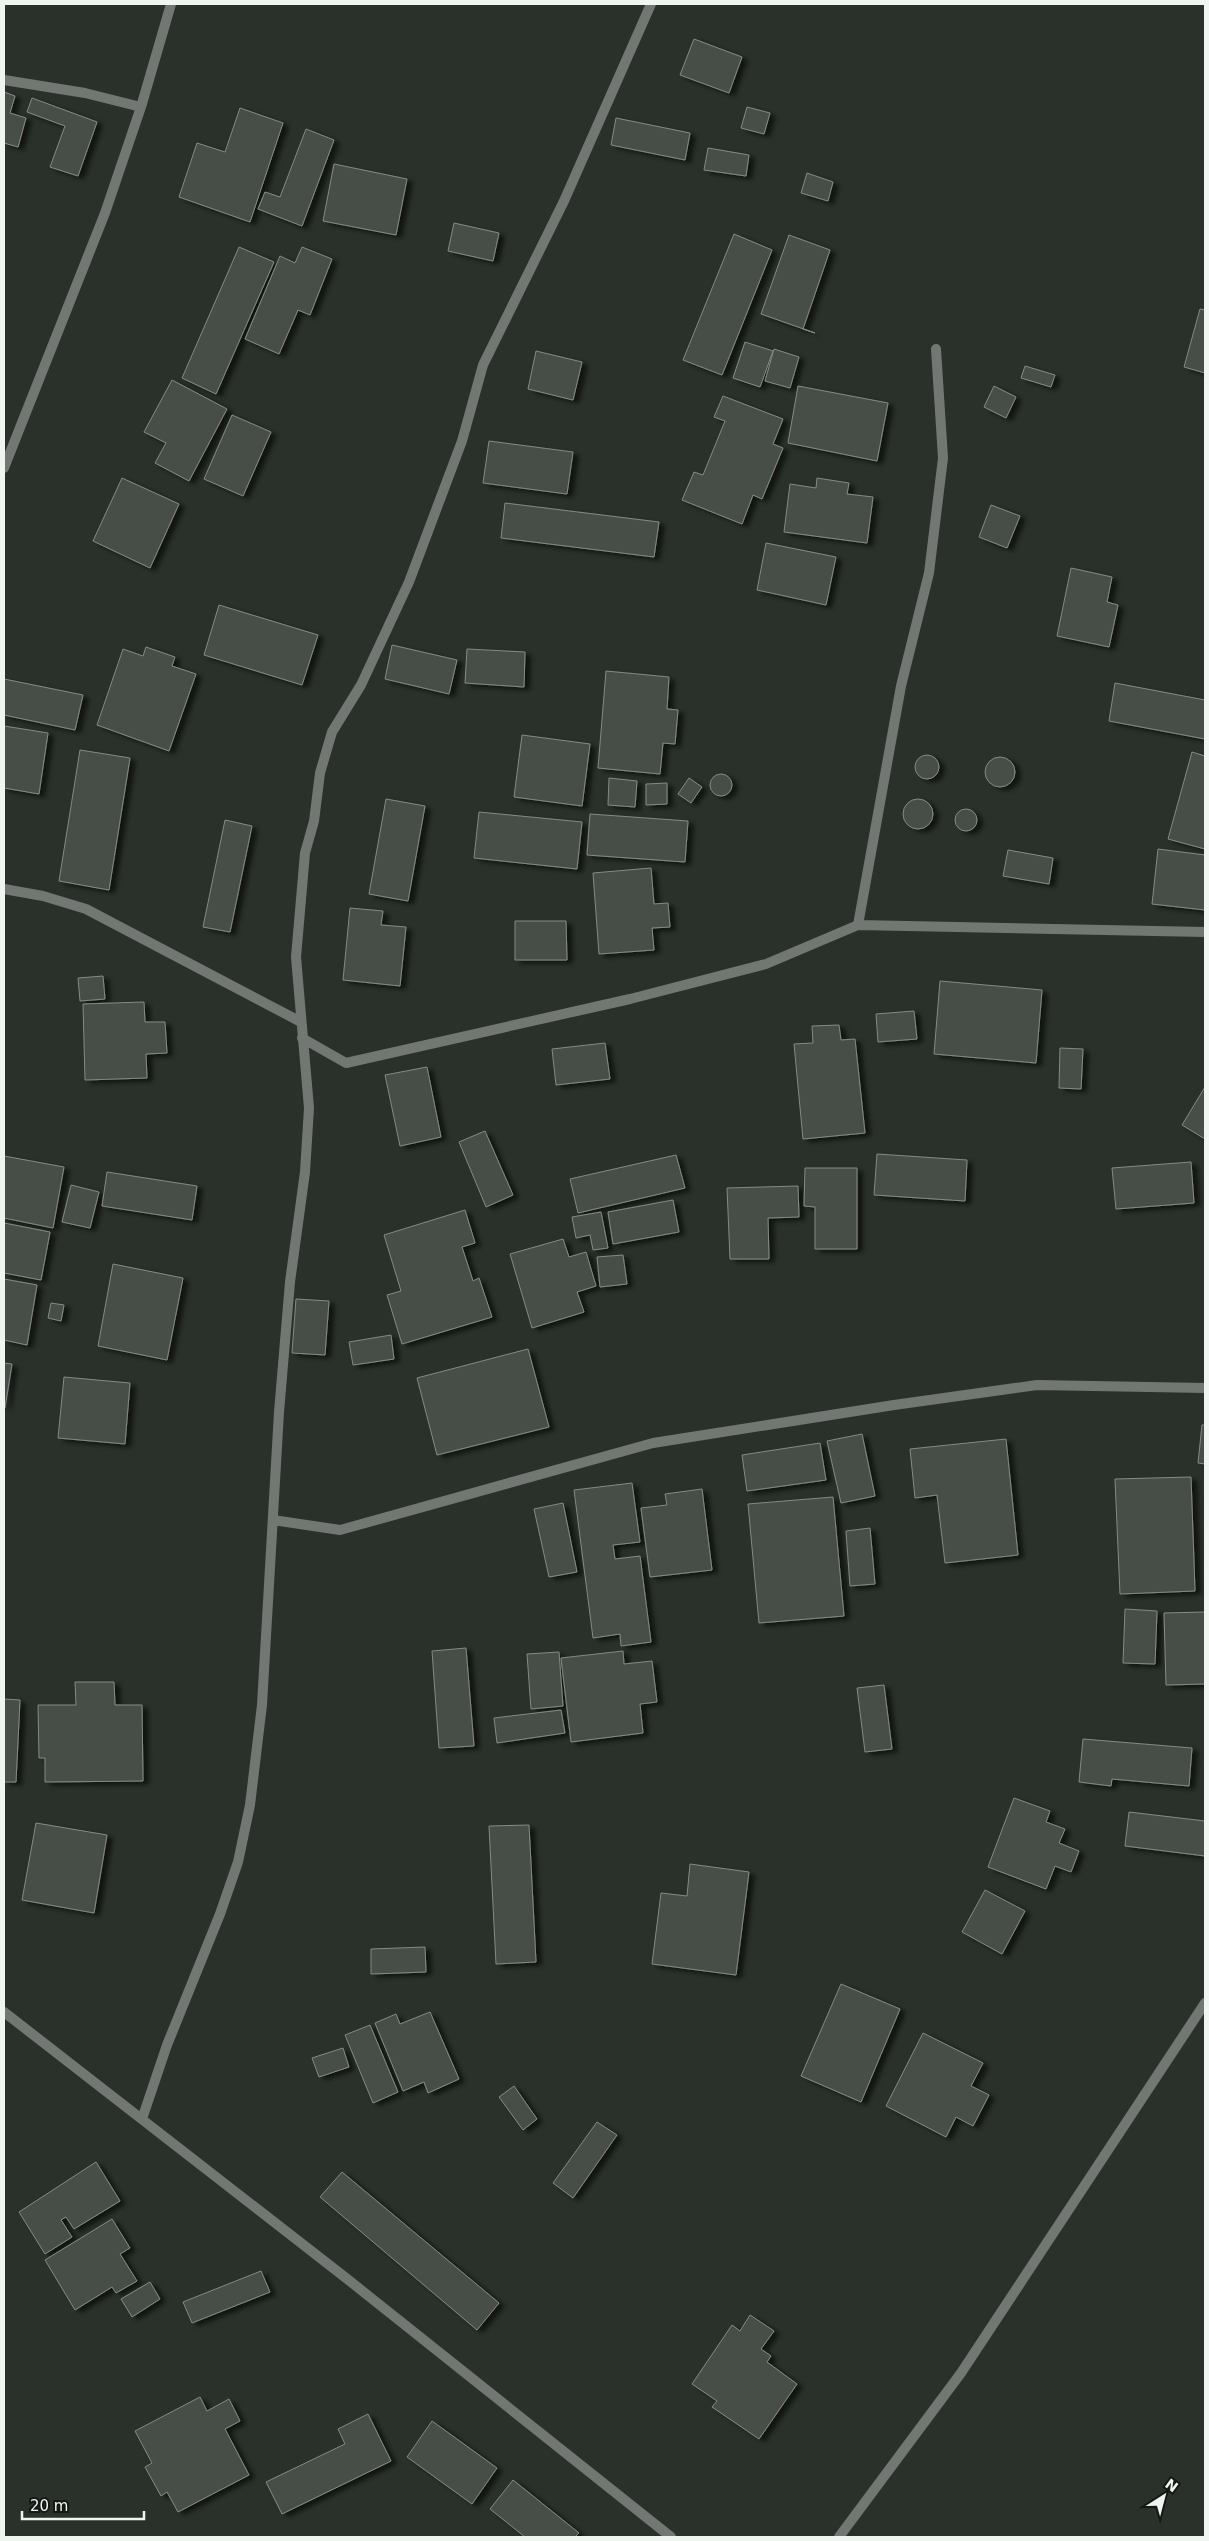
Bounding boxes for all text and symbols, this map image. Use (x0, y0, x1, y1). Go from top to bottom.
north arrow (1139, 2471, 1189, 2521)
text: N (1162, 2476, 1181, 2495)
scale bar (22, 2488, 145, 2520)
text: 20 m (30, 2497, 68, 2515)

